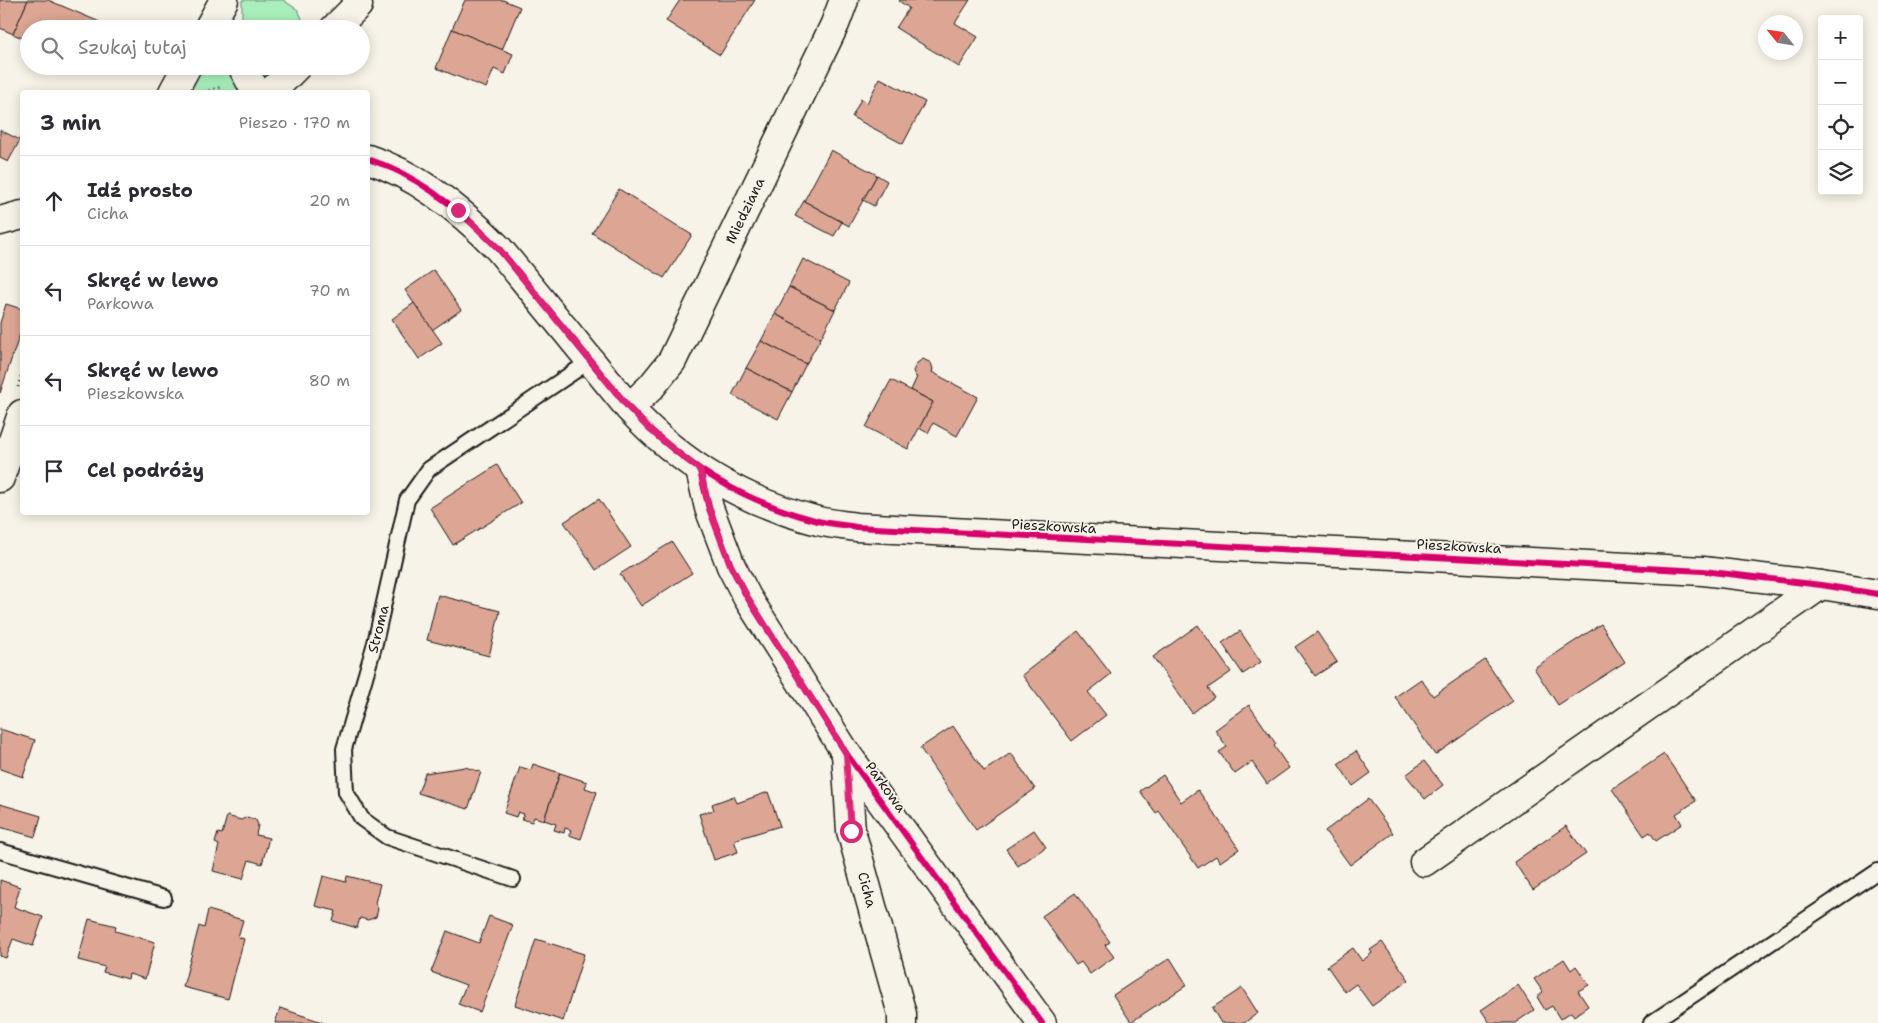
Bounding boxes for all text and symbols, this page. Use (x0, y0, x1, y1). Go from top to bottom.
north arrow (1758, 15, 1803, 60)
map controls (1818, 15, 1863, 195)
button: + (1818, 15, 1863, 60)
search box (20, 20, 370, 75)
icon: search (38, 34, 66, 62)
text: Szukaj tutaj (78, 35, 187, 60)
button: − (1818, 60, 1863, 105)
button: locate (1818, 105, 1863, 150)
text: 3 min (40, 109, 101, 137)
text: Pieszo · 170 m (239, 112, 350, 133)
button: layers (1818, 150, 1863, 195)
street label: Miedziana (721, 174, 769, 247)
text: Idź prosto (87, 178, 193, 203)
icon: ahead (40, 187, 68, 215)
text: 20 m (309, 190, 350, 211)
route end (447, 199, 470, 222)
text: Cicha (87, 203, 129, 224)
text: Skręć w lewo (87, 268, 219, 293)
icon: left (40, 277, 68, 305)
text: 70 m (309, 280, 350, 301)
text: Parkowa (87, 293, 154, 314)
text: Skręć w lewo (87, 358, 219, 383)
icon: left (40, 367, 68, 395)
text: 80 m (309, 370, 350, 391)
text: Pieszkowska (87, 383, 184, 404)
icon: arrive (40, 457, 68, 485)
text: Cel podróży (87, 458, 204, 483)
street label: Pieszkowska (1011, 515, 1097, 537)
street label: Pieszkowska (1416, 535, 1502, 557)
street label: Stroma (363, 603, 393, 655)
street label: Parkowa (862, 758, 911, 816)
route start (840, 820, 863, 843)
street label: Cicha (854, 870, 881, 910)

